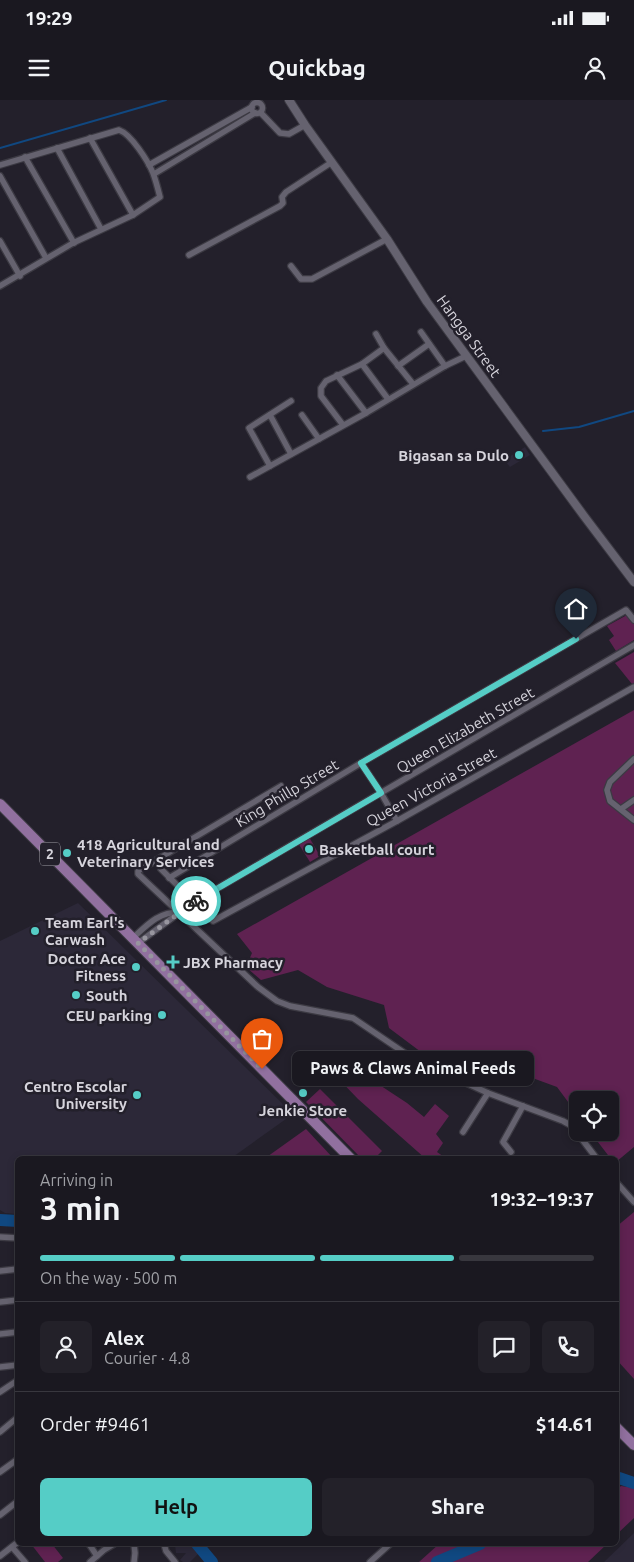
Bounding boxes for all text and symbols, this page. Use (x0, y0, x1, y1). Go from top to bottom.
text: 19:29 (25, 7, 73, 29)
icon: menu (25, 54, 53, 82)
icon: person (581, 54, 609, 82)
text: Quickbag (268, 55, 366, 80)
street label: Hangga Street (434, 292, 504, 380)
place label: Bigasan sa Dulo (398, 447, 509, 464)
marker: Bigasan sa Dulo (513, 449, 525, 461)
pin (555, 588, 597, 639)
icon: home (562, 595, 590, 623)
street label: Queen Elizabeth Street (393, 684, 537, 776)
street label: Queen Victoria Street (363, 744, 499, 830)
street label: King Phillp Street (233, 756, 342, 830)
place label: 418 Agricultural and Veterinary Services (77, 836, 220, 870)
place label: Basketball court (319, 841, 435, 858)
road number: 2 (40, 842, 60, 866)
marker: Basketball court (303, 843, 315, 855)
marker: 418 Agricultural and Veterinary Services (61, 847, 73, 859)
courier (171, 876, 221, 926)
icon: bike (182, 887, 210, 915)
place label: Team Earl's Carwash (45, 914, 125, 948)
marker: Team Earl's Carwash (29, 925, 41, 937)
place label: Doctor Ace Fitness (48, 950, 126, 984)
place label: JBX Pharmacy (183, 954, 283, 971)
marker: JBX Pharmacy (167, 956, 179, 968)
marker: Doctor Ace Fitness (130, 961, 142, 973)
place label: South (86, 987, 128, 1004)
marker: South (70, 989, 82, 1001)
place label: CEU parking (66, 1007, 152, 1024)
marker: CEU parking (156, 1009, 168, 1021)
pin (241, 1018, 283, 1069)
icon: bag (248, 1025, 276, 1053)
callout: Paws & Claws Animal Feeds (292, 1052, 534, 1086)
text: Paws & Claws Animal Feeds (310, 1059, 516, 1077)
place label: Centro Escolar University (24, 1078, 128, 1112)
marker: Jenkie Store (297, 1087, 309, 1099)
marker: Centro Escolar University (131, 1089, 143, 1101)
map controls (569, 1091, 619, 1141)
button: locate (569, 1091, 619, 1141)
place label: Jenkie Store (259, 1102, 347, 1119)
text: Arriving in (40, 1171, 113, 1189)
text: 19:32–19:37 (489, 1188, 594, 1210)
text: 3 min (40, 1190, 121, 1226)
text: On the way · 500 m (40, 1269, 177, 1287)
button: person (40, 1321, 92, 1373)
button: chat (478, 1321, 530, 1373)
button: phone (542, 1321, 594, 1373)
text: Alex (104, 1327, 144, 1349)
text: Courier · 4.8 (104, 1349, 190, 1367)
text: Order #9461 (40, 1413, 150, 1435)
text: $14.61 (536, 1413, 594, 1435)
button: Help (40, 1478, 312, 1536)
button: Share (322, 1478, 594, 1536)

